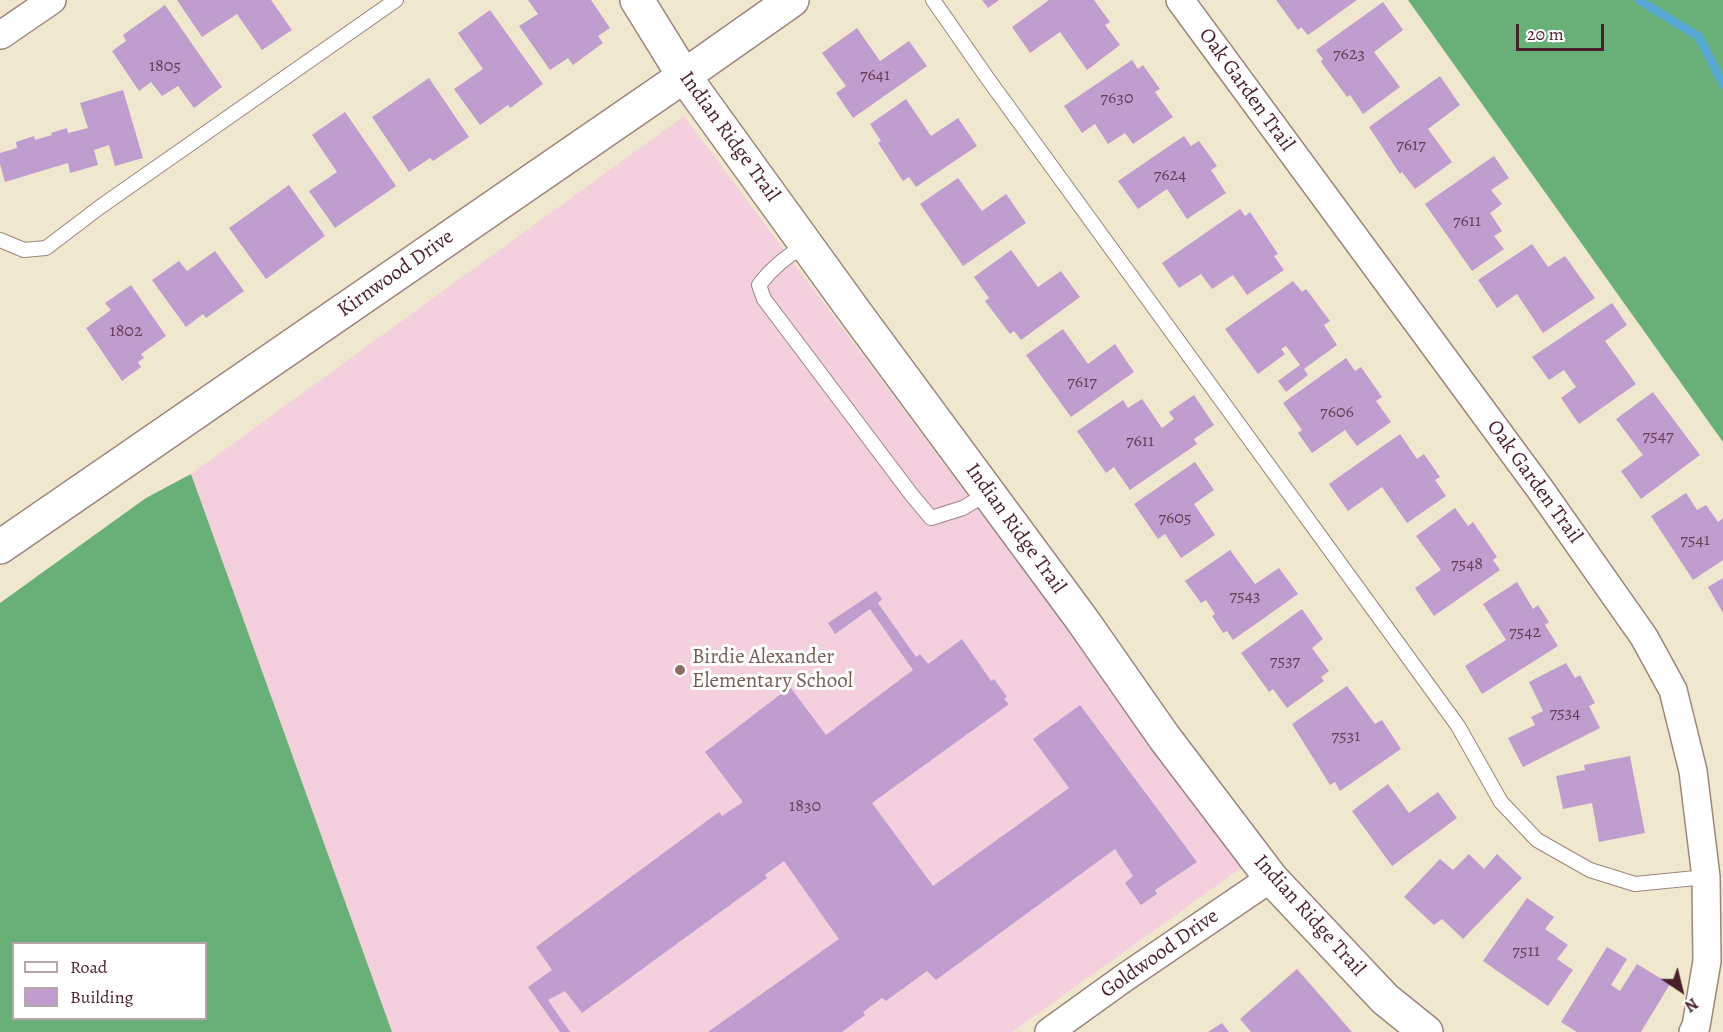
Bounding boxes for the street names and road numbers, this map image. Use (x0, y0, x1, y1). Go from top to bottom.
street label: Oak Garden Trail (1193, 23, 1299, 157)
street label: Indian Ridge Trail (673, 67, 785, 207)
street label: Kirnwood Drive (333, 225, 459, 323)
street label: Oak Garden Trail (1481, 415, 1587, 549)
street label: Indian Ridge Trail (959, 459, 1071, 599)
street label: Indian Ridge Trail (1248, 850, 1370, 982)
street label: Goldwood Drive (1096, 904, 1224, 1004)

